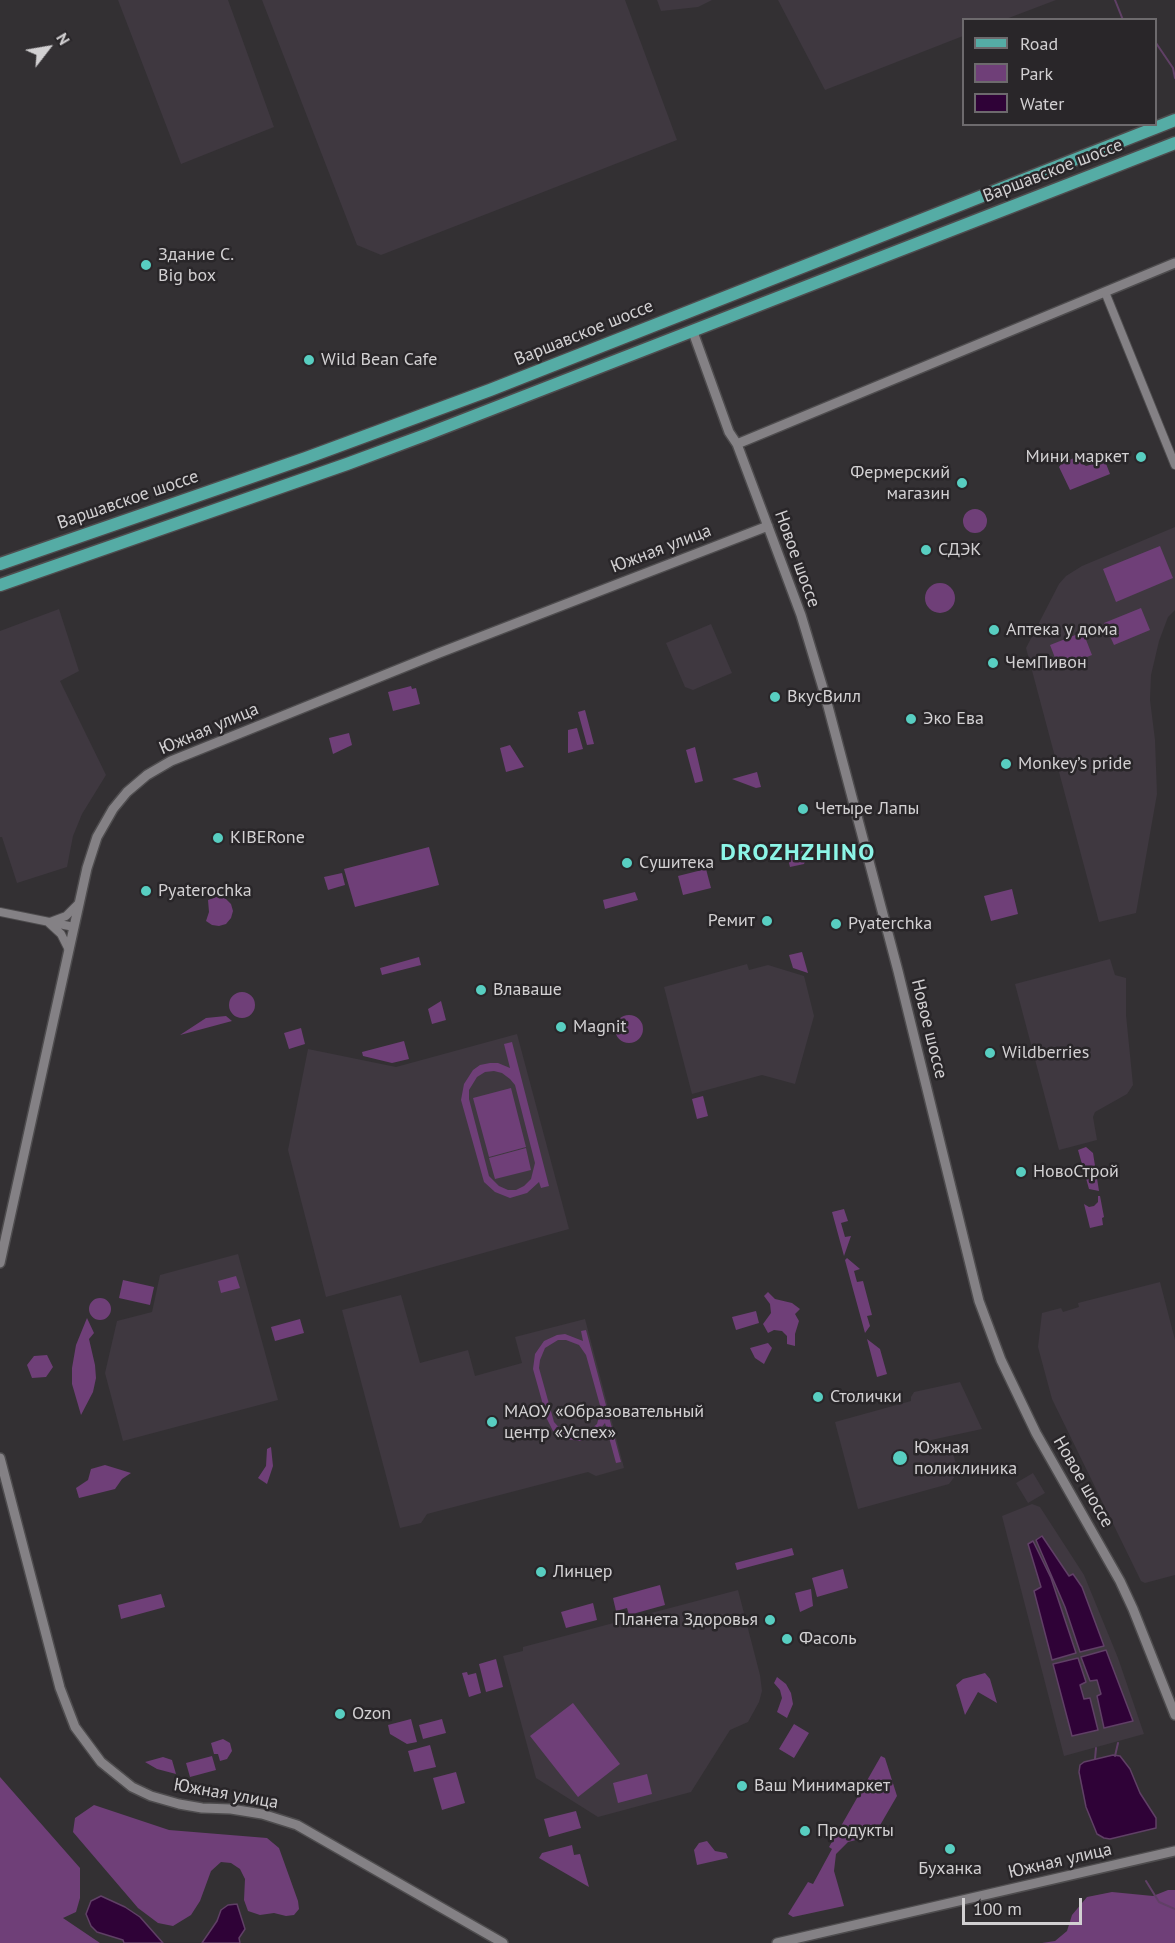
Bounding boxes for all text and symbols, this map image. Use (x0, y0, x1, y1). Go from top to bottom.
north arrow (18, 18, 78, 78)
legend (962, 18, 1157, 126)
text: N (52, 29, 75, 48)
text: Road (1020, 32, 1058, 55)
text: Park (1020, 62, 1053, 85)
text: Water (1020, 92, 1064, 115)
street label: Варшавское шоссе (980, 134, 1126, 208)
place label: Здание C. Big box (158, 244, 234, 286)
marker: Здание C. Big box (139, 258, 153, 272)
street label: Варшавское шоссе (511, 295, 657, 371)
place label: Wild Bean Cafe (321, 349, 437, 371)
marker: Wild Bean Cafe (302, 353, 316, 367)
place label: Мини маркет (1026, 446, 1129, 468)
marker: Мини маркет (1134, 450, 1148, 464)
place label: Фермерский магазин (850, 462, 950, 504)
street label: Варшавское шоссе (55, 466, 201, 534)
marker: Фермерский магазин (955, 476, 969, 490)
street label: Новое шоссе (769, 507, 825, 611)
street label: Южная улица (608, 520, 714, 578)
place label: СДЭК (938, 539, 981, 561)
marker: СДЭК (919, 543, 933, 557)
place label: Аптека у дома (1006, 619, 1118, 641)
marker: Аптека у дома (987, 623, 1001, 637)
place label: ЧемПивон (1005, 652, 1087, 674)
marker: ЧемПивон (986, 656, 1000, 670)
place label: ВкусВилл (787, 686, 861, 708)
marker: ВкусВилл (768, 690, 782, 704)
street label: Южная улица (156, 698, 262, 760)
place label: Эко Ева (923, 708, 984, 730)
marker: Эко Ева (904, 712, 918, 726)
place label: Monkey’s pride (1018, 753, 1132, 775)
marker: Monkey’s pride (999, 757, 1013, 771)
place label: Четыре Лапы (815, 798, 919, 820)
marker: Четыре Лапы (796, 802, 810, 816)
place label: KIBERone (230, 827, 305, 849)
marker: KIBERone (211, 831, 225, 845)
district label: DROZHZHINO (720, 839, 876, 867)
place label: Сушитека (639, 852, 714, 874)
marker: Сушитека (620, 856, 634, 870)
place label: Pyaterochka (158, 880, 252, 902)
marker: Pyaterochka (139, 884, 153, 898)
place label: Ремит (708, 910, 755, 932)
place label: Pyaterchka (848, 913, 932, 935)
marker: Ремит (760, 914, 774, 928)
marker: Pyaterchka (829, 917, 843, 931)
street label: Новое шоссе (906, 977, 952, 1081)
place label: Влаваше (493, 979, 562, 1001)
marker: Влаваше (474, 983, 488, 997)
place label: Magnit (573, 1016, 627, 1038)
marker: Magnit (554, 1020, 568, 1034)
place label: Wildberries (1002, 1042, 1089, 1064)
marker: Wildberries (983, 1046, 997, 1060)
place label: НовоСтрой (1033, 1161, 1119, 1183)
marker: НовоСтрой (1014, 1165, 1028, 1179)
place label: Столички (830, 1386, 902, 1408)
marker: Столички (811, 1390, 825, 1404)
place label: МАОУ «Образовательный центр «Успех» (504, 1401, 704, 1444)
marker: МАОУ «Образовательный центр «Успех» (485, 1415, 499, 1429)
street label: Новое шоссе (1048, 1433, 1118, 1531)
place label: Южная поликлиника (914, 1437, 1017, 1480)
marker: Южная поликлиника (891, 1449, 909, 1467)
place label: Линцер (553, 1561, 613, 1583)
marker: Линцер (534, 1565, 548, 1579)
place label: Планета Здоровья (614, 1609, 758, 1631)
marker: Планета Здоровья (763, 1613, 777, 1627)
place label: Фасоль (799, 1628, 857, 1650)
marker: Фасоль (780, 1632, 794, 1646)
place label: Ozon (352, 1703, 391, 1725)
marker: Ozon (333, 1707, 347, 1721)
street label: Южная улица (172, 1774, 280, 1814)
place label: Ваш Минимаркет (754, 1775, 890, 1797)
marker: Ваш Минимаркет (735, 1779, 749, 1793)
place label: Продукты (817, 1820, 894, 1842)
marker: Продукты (798, 1824, 812, 1838)
street label: Южная улица (1006, 1839, 1114, 1883)
marker: Буханка (943, 1842, 957, 1856)
place label: Буханка (918, 1858, 982, 1880)
scale bar (965, 1886, 1085, 1924)
text: 100 m (973, 1897, 1022, 1920)

